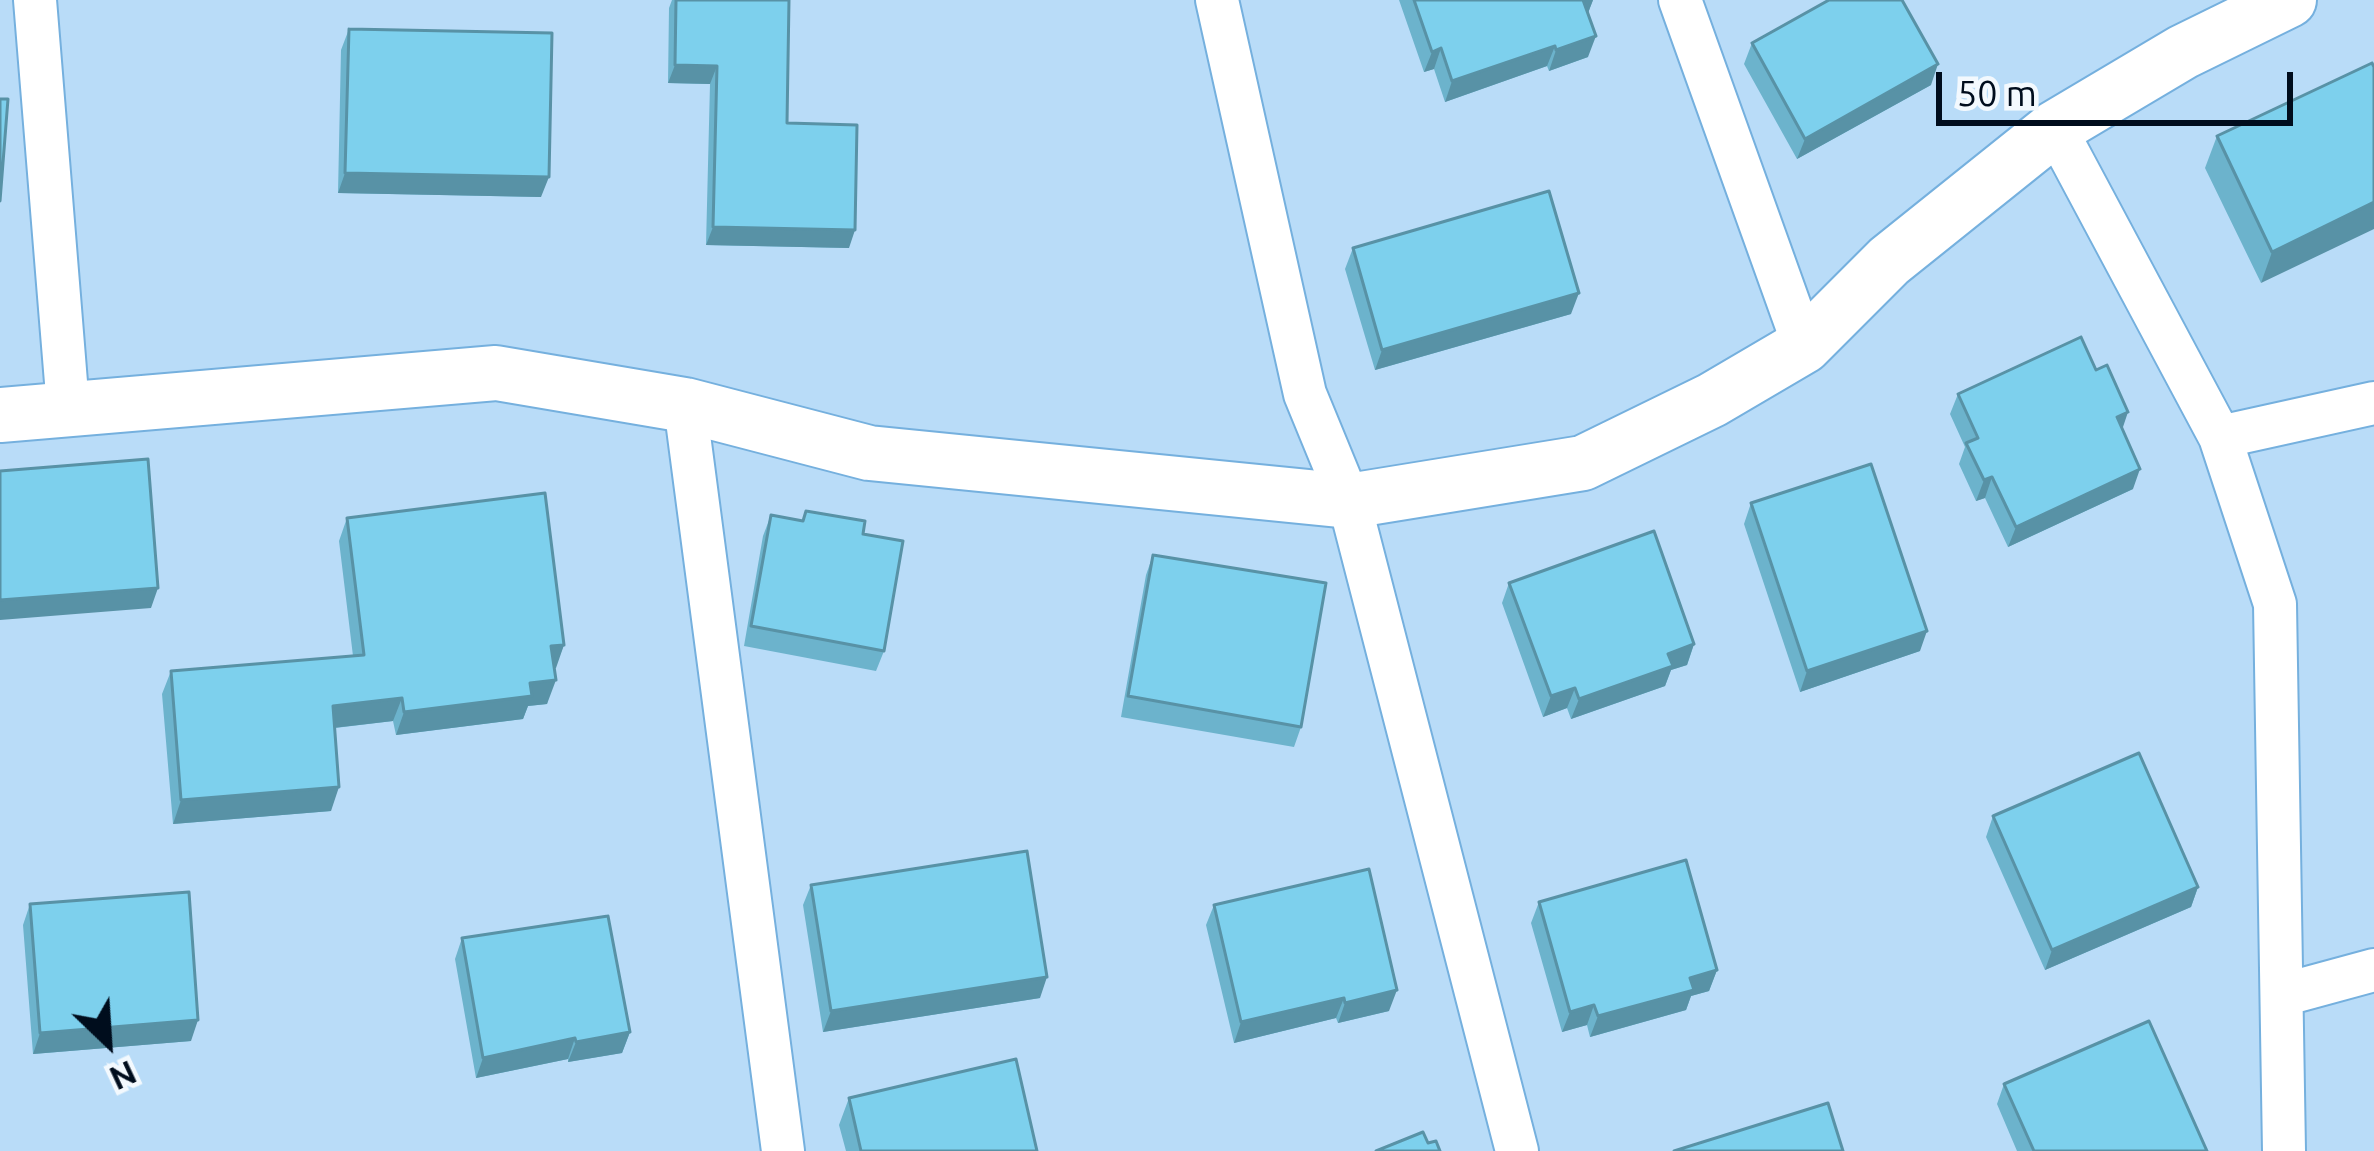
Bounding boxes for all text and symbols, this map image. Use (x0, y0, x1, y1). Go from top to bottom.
scale bar (1942, 48, 2299, 122)
text: 50 m (1957, 72, 2037, 113)
north arrow (48, 983, 168, 1103)
text: N (104, 1054, 142, 1098)

